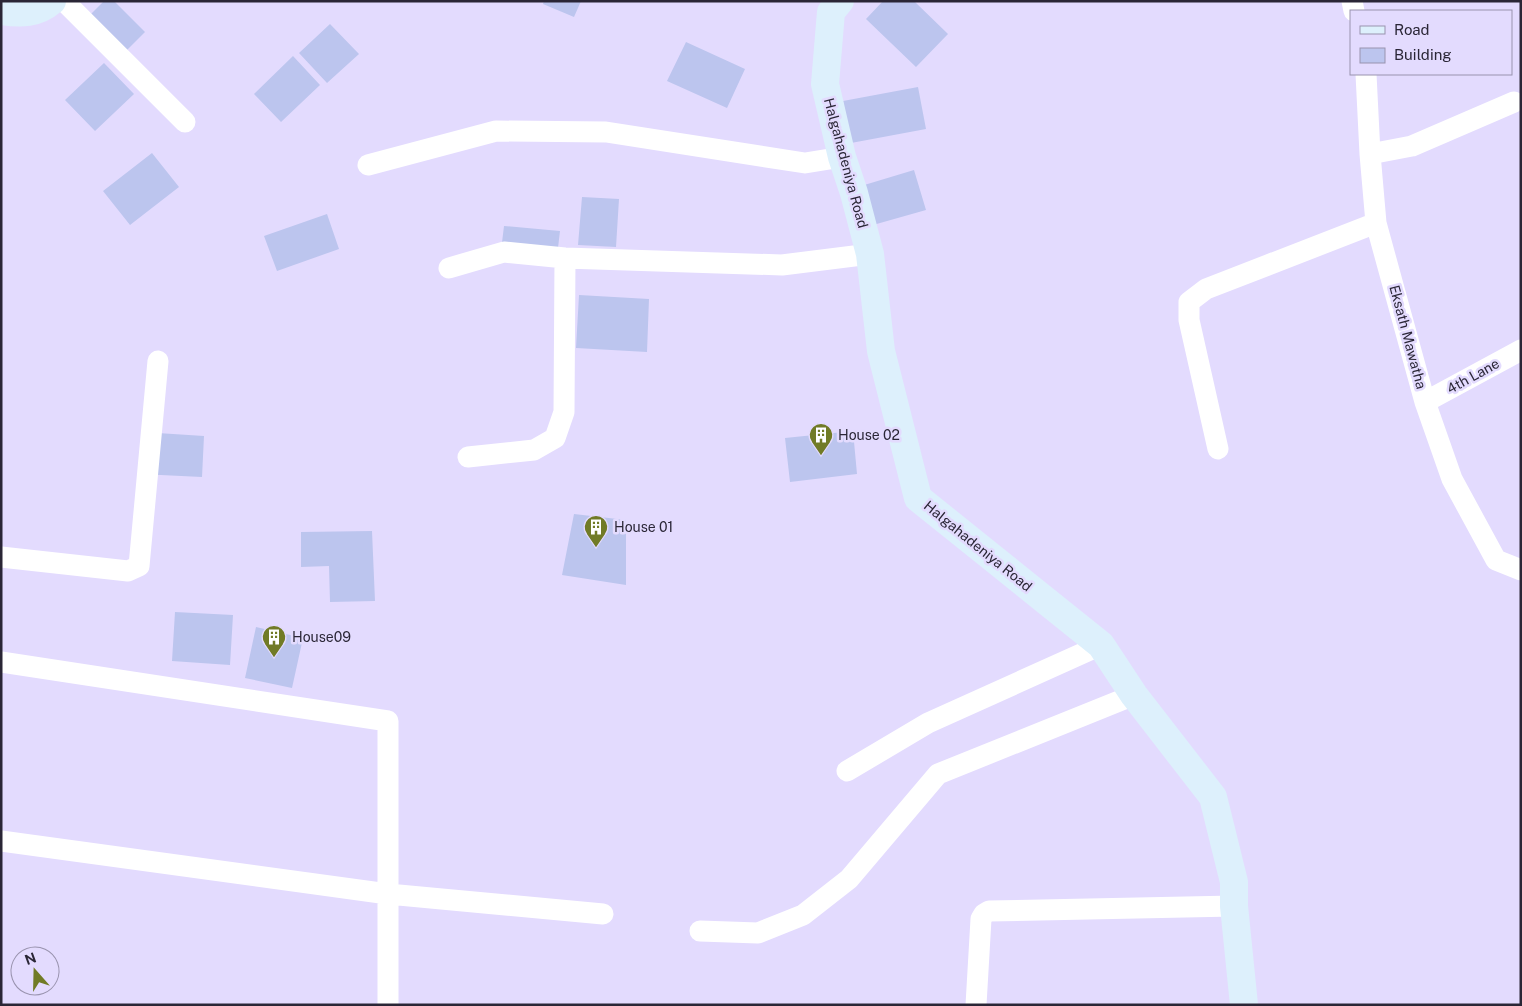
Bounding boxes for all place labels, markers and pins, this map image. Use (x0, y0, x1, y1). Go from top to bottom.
building icon: House 02 (808, 422, 834, 456)
place label: House 02 (838, 427, 900, 443)
building icon: House 01 (583, 514, 609, 548)
place label: House 01 (614, 519, 673, 535)
building icon: House09 (261, 624, 287, 658)
place label: House09 (292, 629, 351, 645)

